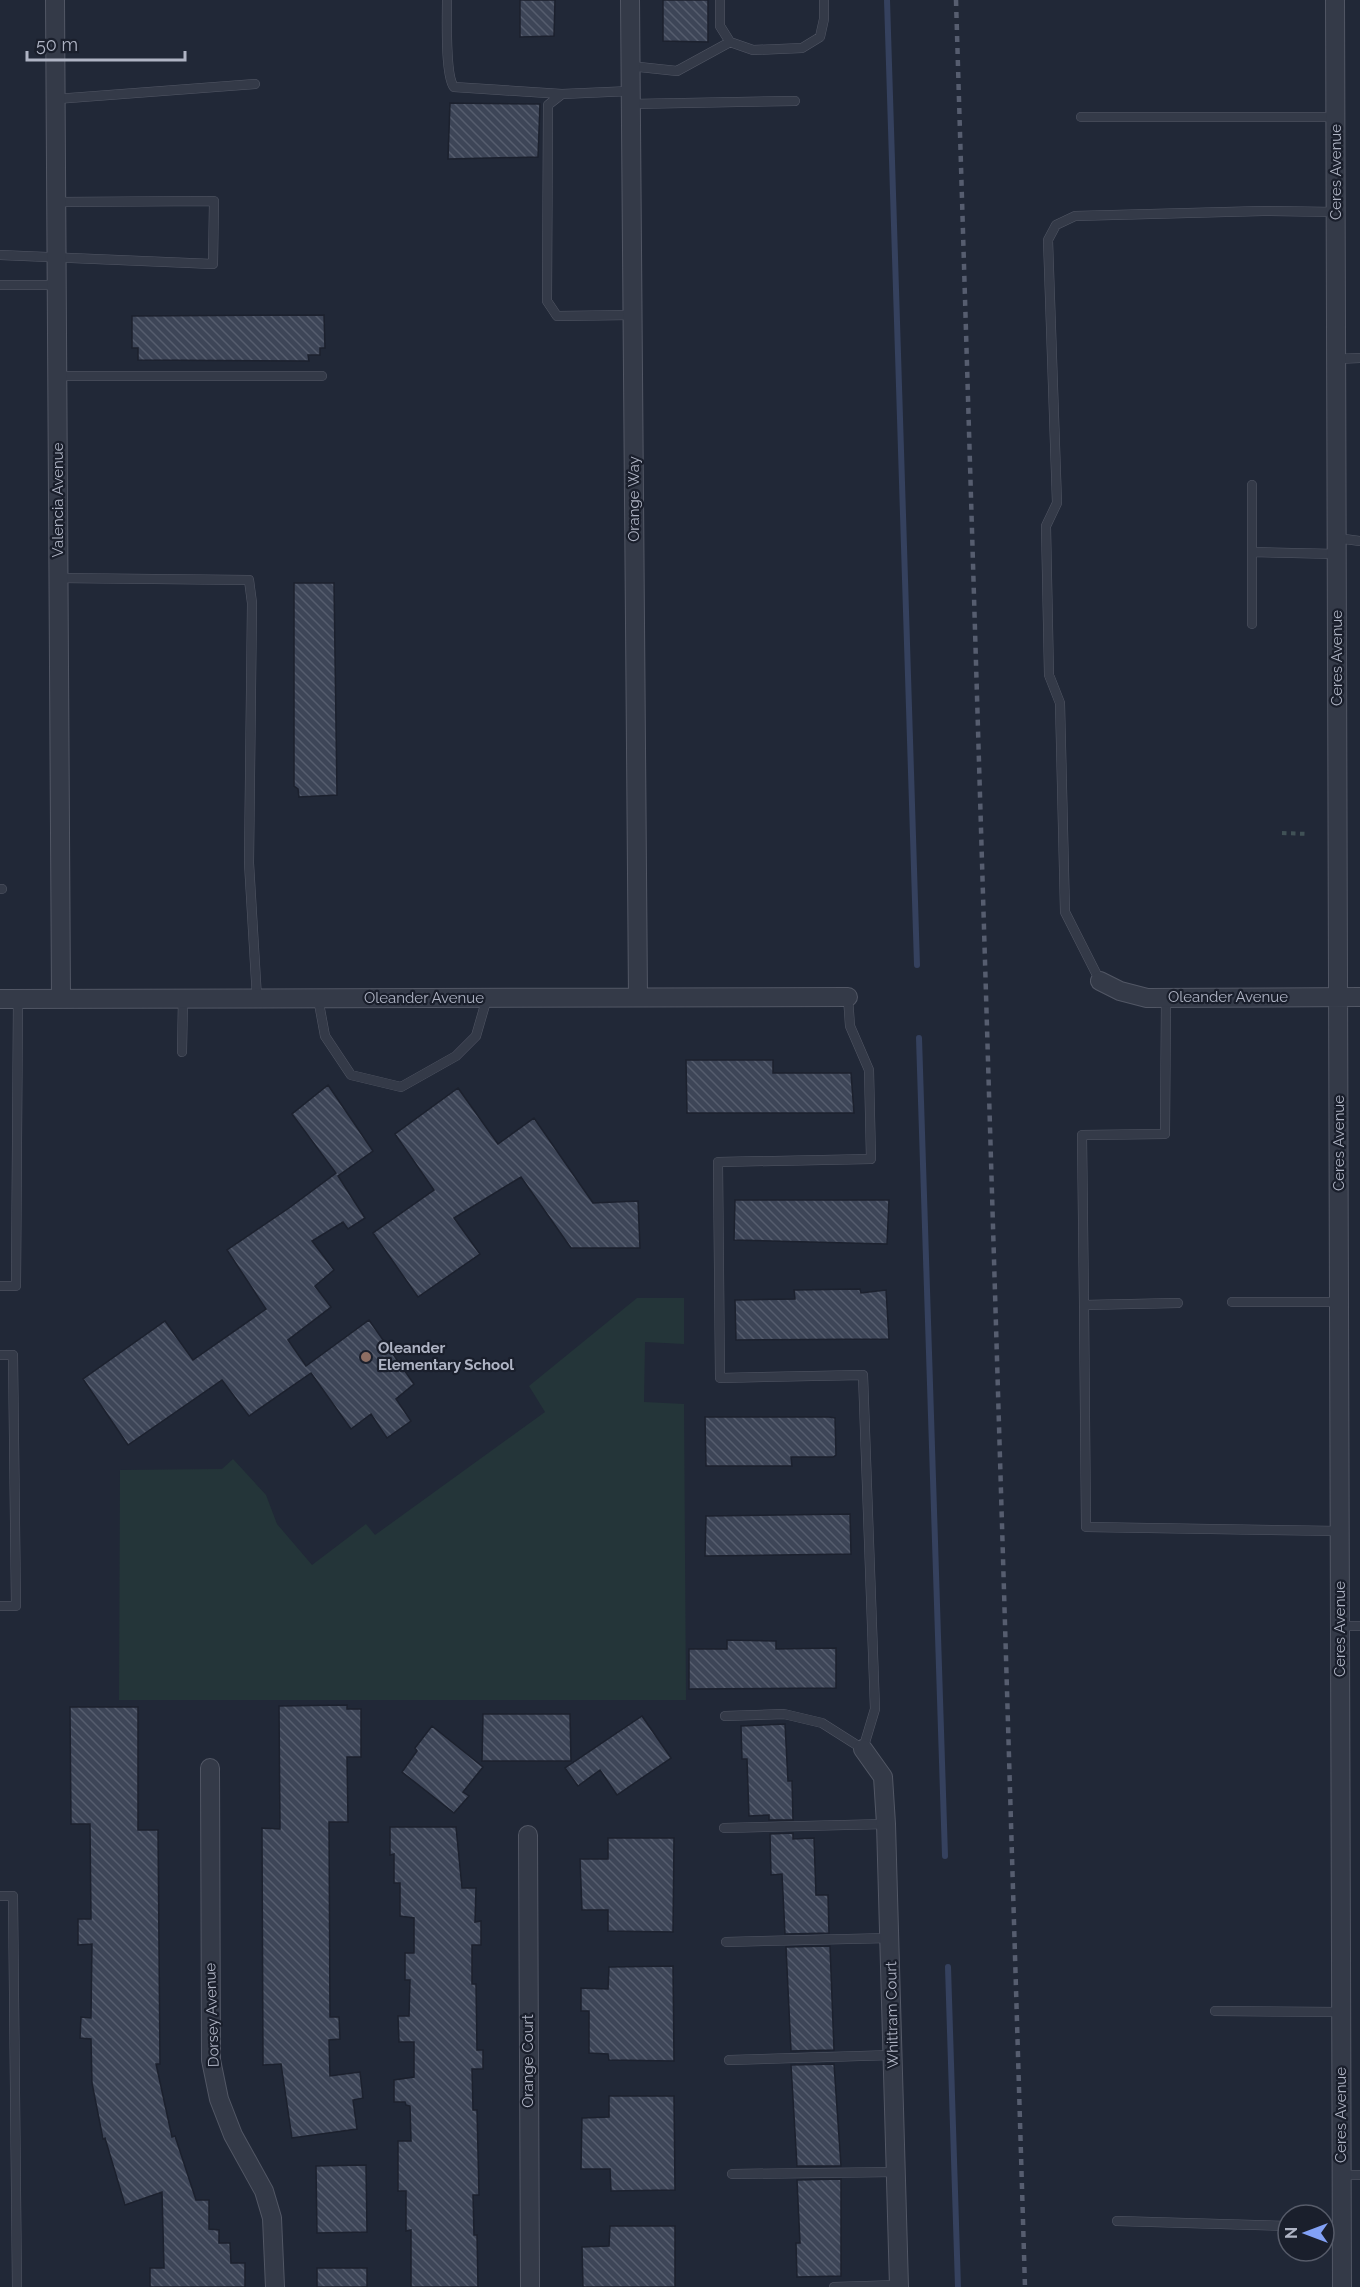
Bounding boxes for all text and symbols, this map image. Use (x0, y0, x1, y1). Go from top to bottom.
scale bar (27, 24, 184, 62)
text: 50 m (36, 34, 78, 55)
street label: Ceres Avenue (1327, 124, 1345, 220)
street label: Valencia Avenue (49, 442, 67, 557)
street label: Orange Way (625, 456, 643, 542)
street label: Ceres Avenue (1328, 610, 1346, 706)
street label: Oleander Avenue (1168, 988, 1288, 1006)
street label: Oleander Avenue (364, 989, 484, 1007)
street label: Ceres Avenue (1330, 1095, 1348, 1191)
place label: Oleander Elementary School (378, 1339, 514, 1374)
marker: Oleander Elementary School (359, 1350, 373, 1364)
street label: Ceres Avenue (1331, 1581, 1349, 1677)
street label: Whittram Court (882, 1961, 902, 2069)
street label: Dorsey Avenue (201, 1962, 223, 2068)
street label: Orange Court (519, 2014, 537, 2108)
street label: Ceres Avenue (1332, 2067, 1350, 2163)
north arrow (1276, 2203, 1336, 2263)
text: N (1282, 2227, 1301, 2239)

